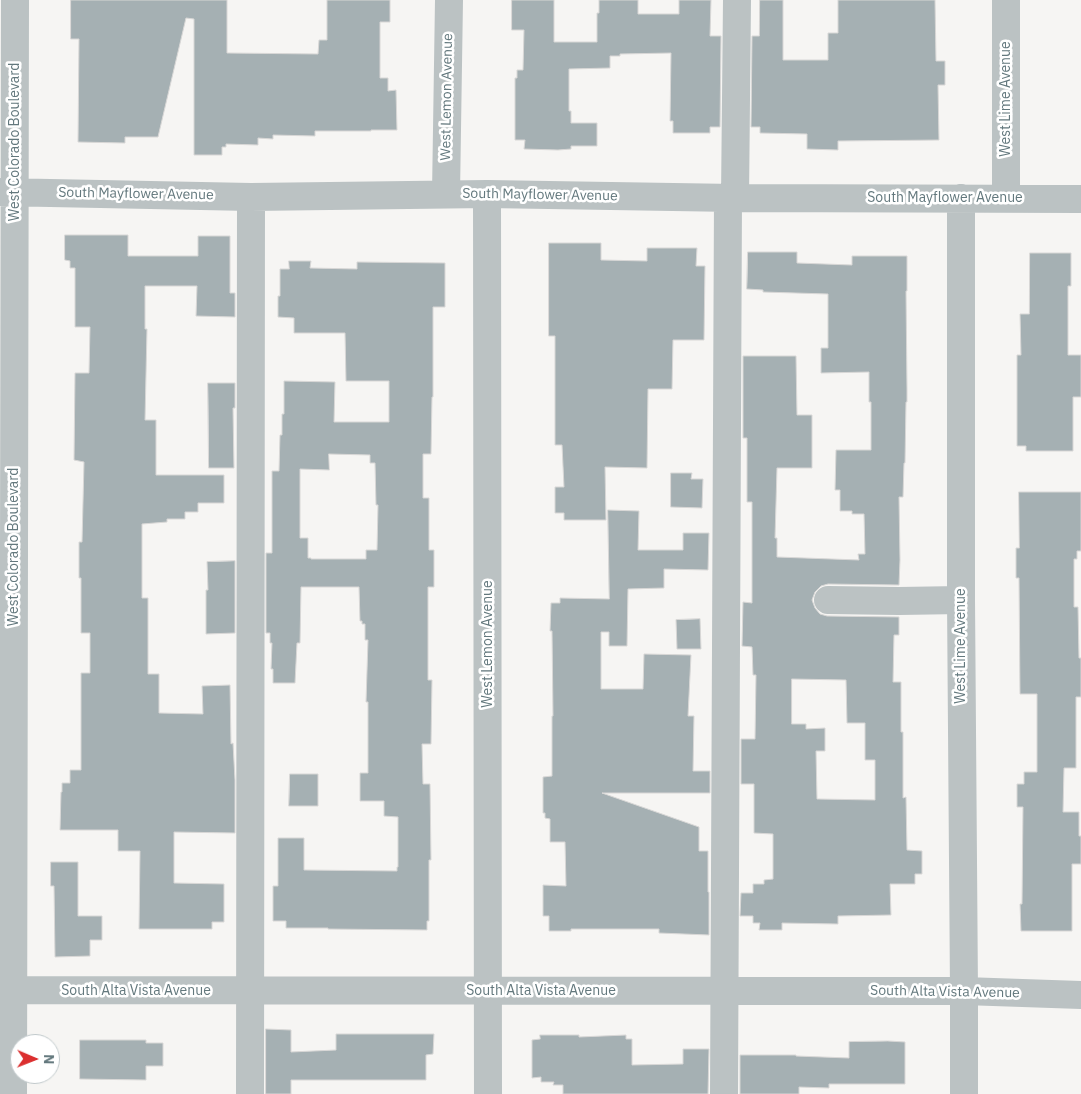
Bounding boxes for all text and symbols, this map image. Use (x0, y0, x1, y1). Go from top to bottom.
street label: West Lemon Avenue (437, 33, 457, 161)
street label: West Lime Avenue (998, 41, 1014, 157)
street label: West Colorado Boulevard (7, 63, 23, 221)
street label: South Mayflower Avenue (58, 184, 214, 204)
street label: South Mayflower Avenue (462, 185, 618, 205)
street label: South Mayflower Avenue (867, 190, 1023, 206)
street label: West Colorado Boulevard (6, 468, 22, 626)
street label: West Lemon Avenue (480, 580, 496, 708)
street label: West Lime Avenue (953, 588, 969, 704)
street label: South Alta Vista Avenue (870, 982, 1020, 1002)
street label: South Alta Vista Avenue (61, 983, 211, 999)
street label: South Alta Vista Avenue (466, 983, 616, 999)
north arrow (10, 1034, 60, 1084)
text: N (40, 1054, 58, 1064)

